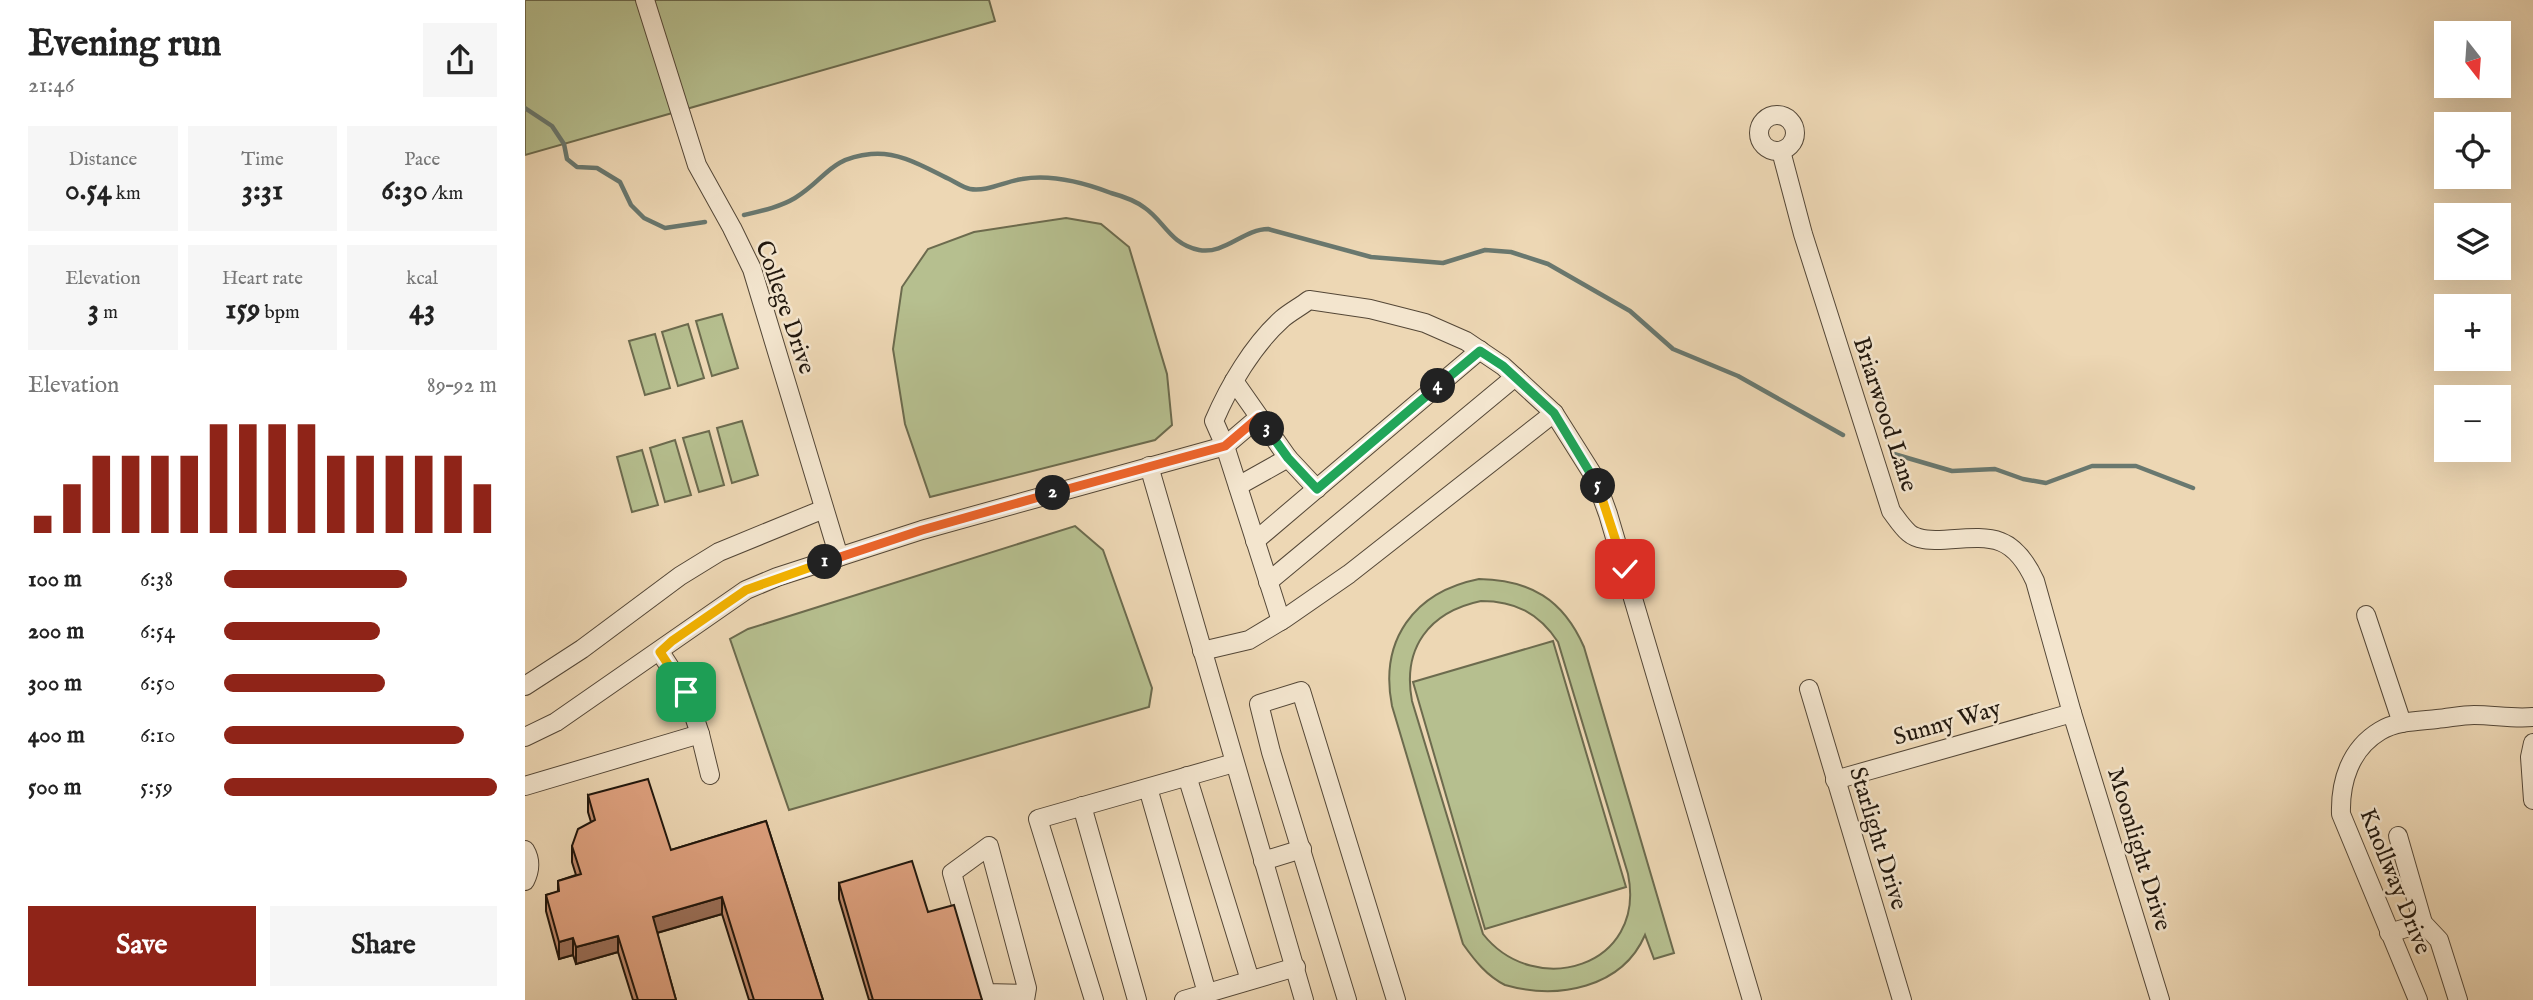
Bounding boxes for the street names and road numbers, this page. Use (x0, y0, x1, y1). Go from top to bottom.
street label: College Drive (747, 237, 822, 378)
street label: Briarwood Lane (1845, 333, 1924, 496)
street label: Sunny Way (1890, 693, 2005, 754)
street label: Starlight Drive (1841, 763, 1914, 914)
street label: Moonlight Drive (2099, 764, 2178, 935)
street label: Knollway Drive (2351, 804, 2438, 959)

